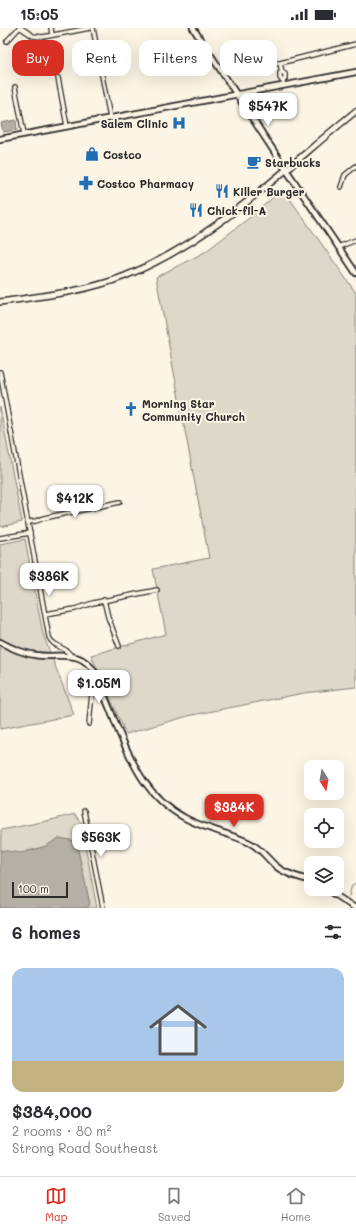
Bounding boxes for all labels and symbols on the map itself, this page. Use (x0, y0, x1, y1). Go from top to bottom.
pin: $547K (240, 93, 296, 127)
hospital icon: Salem Clinic (171, 115, 187, 131)
place label: Salem Clinic (101, 116, 168, 131)
shop icon: Costco (84, 146, 100, 162)
place label: Costco (103, 147, 142, 162)
cafe icon: Starbucks (246, 154, 262, 170)
place label: Starbucks (265, 155, 321, 170)
pharmacy icon: Costco Pharmacy (78, 175, 94, 191)
place label: Costco Pharmacy (97, 176, 194, 191)
restaurant icon: Killer Burger (214, 183, 230, 199)
place label: Killer Burger (233, 184, 305, 199)
restaurant icon: Chick-fil-A (188, 202, 204, 218)
place label: Chick-fil-A (207, 203, 266, 218)
place label: Morning Star Community Church (142, 396, 245, 424)
church icon: Morning Star Community Church (123, 401, 139, 417)
pin: $412K (47, 485, 103, 519)
pin: $386K (21, 563, 77, 597)
pin: $1.05M (66, 670, 132, 704)
north arrow (304, 760, 344, 800)
pin: $384K (206, 794, 262, 828)
pin: $563K (73, 824, 129, 858)
scale bar (12, 880, 68, 899)

